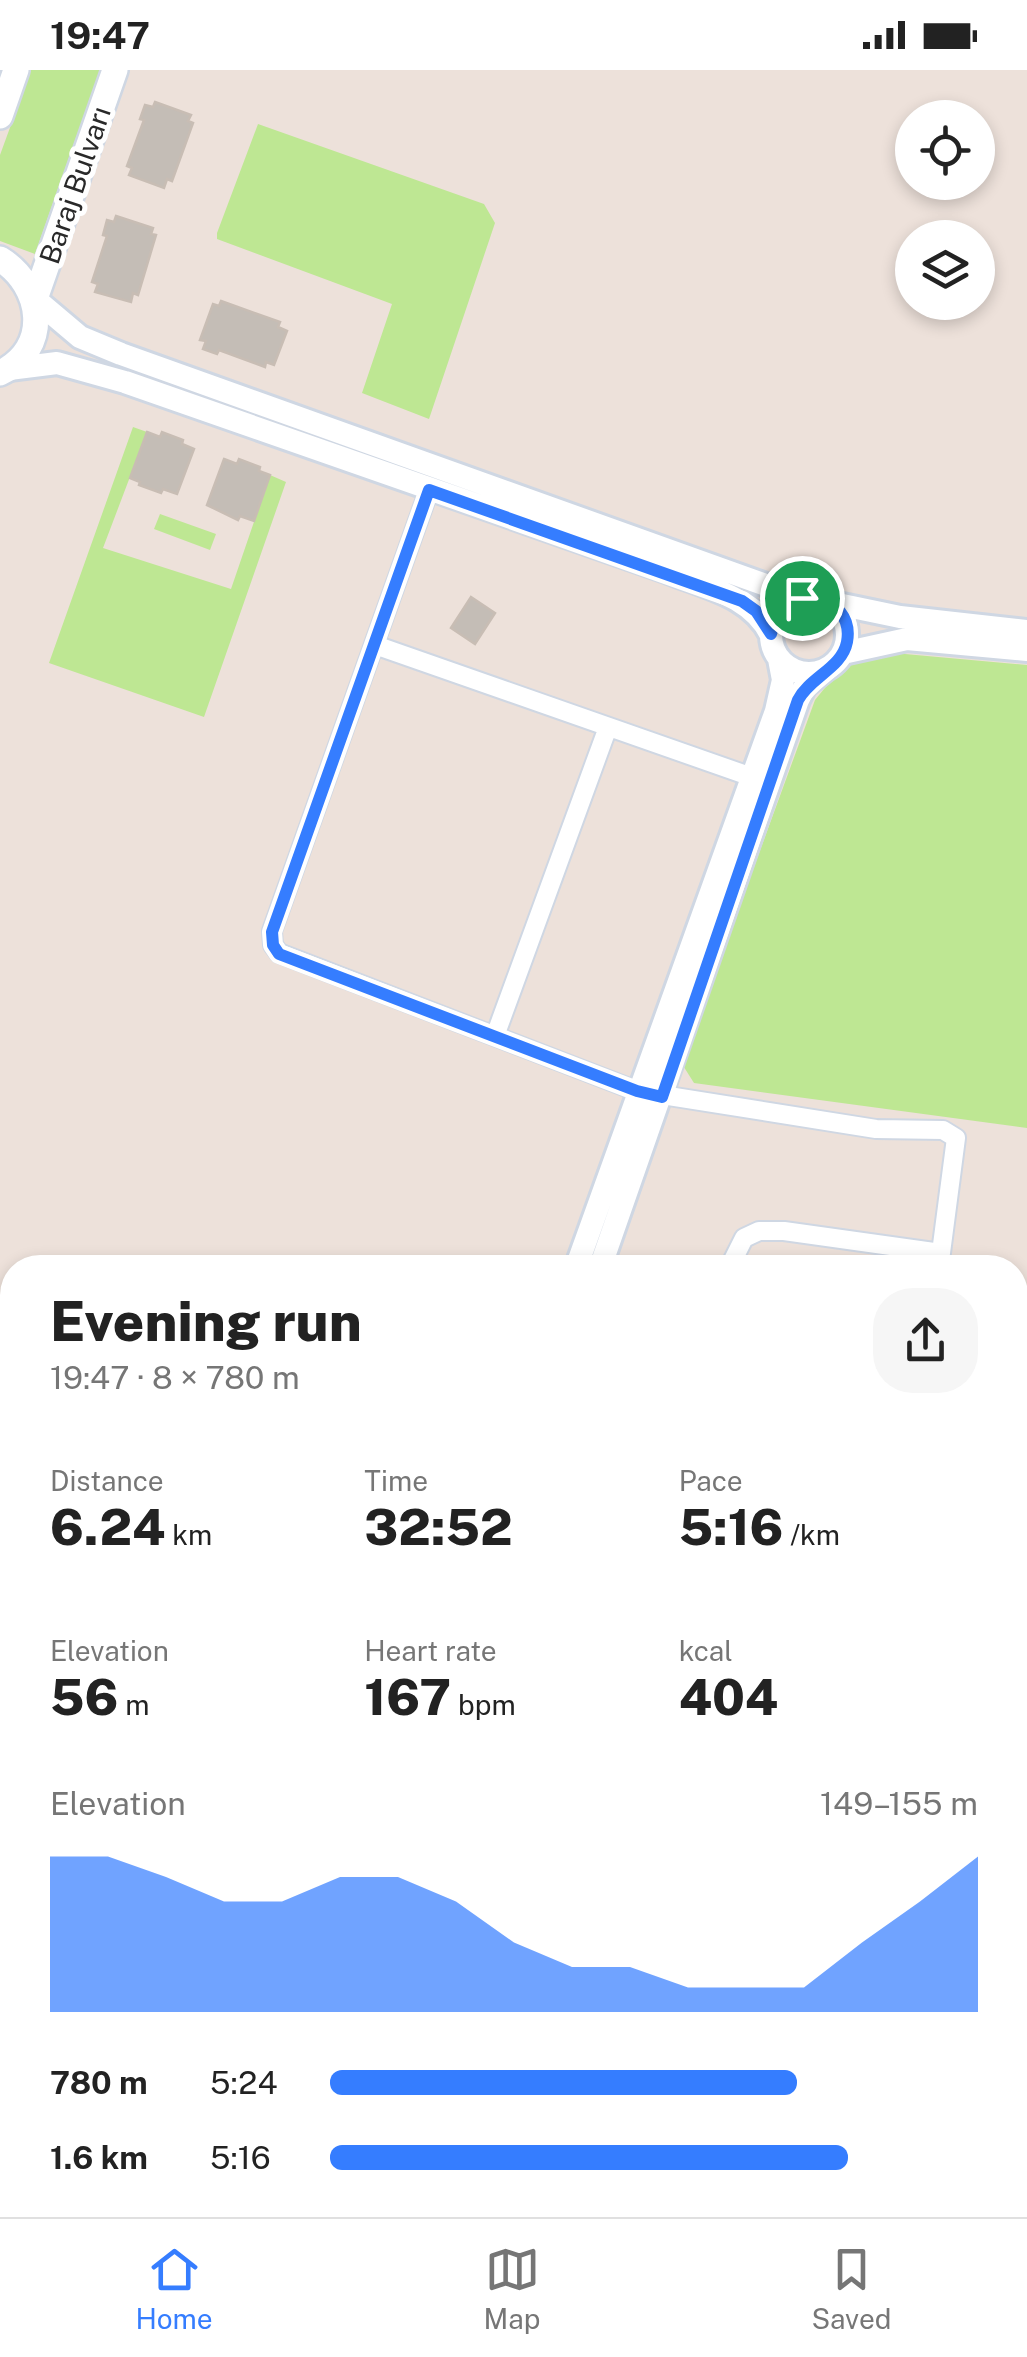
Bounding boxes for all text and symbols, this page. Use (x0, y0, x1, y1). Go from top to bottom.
text: 19:47 (50, 13, 150, 58)
map controls (895, 100, 995, 320)
button: locate (895, 100, 995, 200)
street label: Baraj Bulvarı (32, 102, 117, 268)
button: layers (895, 220, 995, 320)
pin (760, 556, 845, 641)
icon: arrive (775, 571, 830, 626)
button: share (873, 1288, 978, 1393)
text: Evening run (50, 1289, 362, 1353)
text: 19:47 · 8 × 780 m (50, 1359, 300, 1396)
text: Distance (50, 1464, 164, 1497)
text: Time (364, 1464, 428, 1497)
text: Pace (679, 1464, 743, 1497)
text: 6.24 (50, 1497, 165, 1556)
text: 32:52 (364, 1497, 513, 1556)
text: 5:16 (679, 1497, 783, 1556)
text: km (165, 1518, 212, 1551)
text: /km (783, 1518, 840, 1551)
text: Elevation (50, 1634, 169, 1667)
text: Heart rate (364, 1634, 497, 1667)
text: kcal (679, 1634, 733, 1667)
text: 56 (50, 1667, 118, 1726)
text: 167 (364, 1667, 451, 1726)
text: 404 (679, 1667, 778, 1726)
text: m (118, 1688, 149, 1721)
text: bpm (451, 1688, 516, 1721)
text: Elevation (50, 1785, 186, 1822)
text: 149–155 m (820, 1785, 978, 1822)
text: 780 m (50, 2064, 148, 2101)
text: 5:24 (210, 2064, 278, 2101)
text: 1.6 km (50, 2139, 148, 2176)
text: 5:16 (210, 2139, 271, 2176)
tab: Home (135, 2242, 213, 2335)
tab: Map (484, 2242, 540, 2335)
tab: Saved (811, 2242, 892, 2335)

